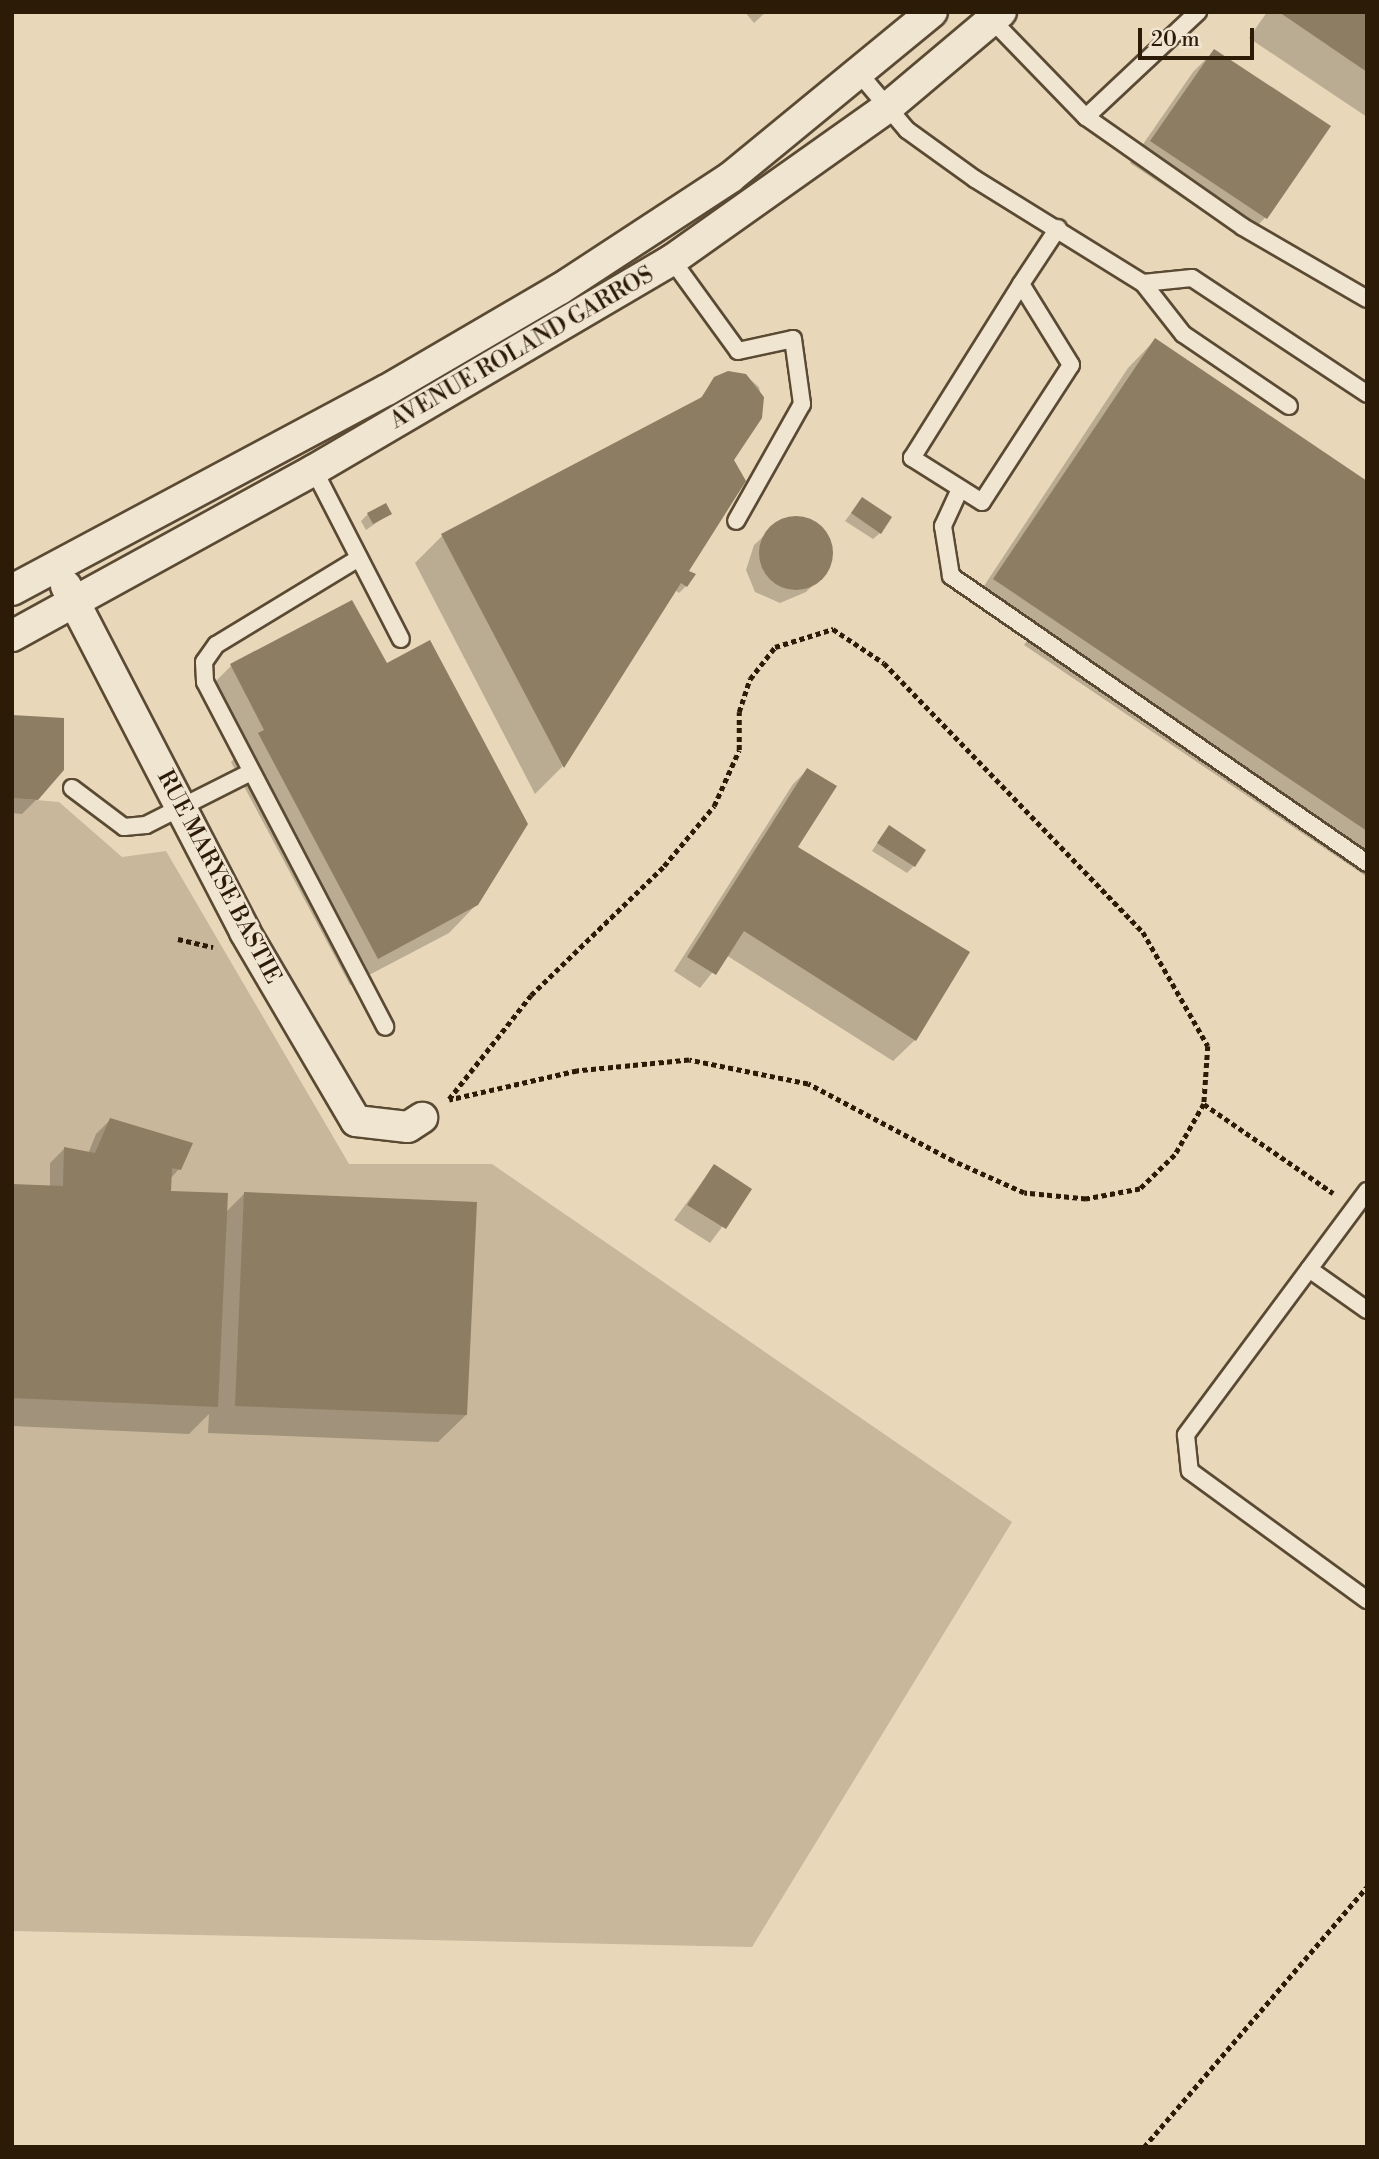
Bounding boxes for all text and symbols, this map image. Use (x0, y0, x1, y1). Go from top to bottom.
scale bar (1141, 14, 1256, 58)
text: 20 m (1151, 27, 1200, 53)
street label: AVENUE ROLAND GARROS (385, 261, 659, 435)
street label: RUE MARYSE BASTIE (151, 766, 287, 988)

